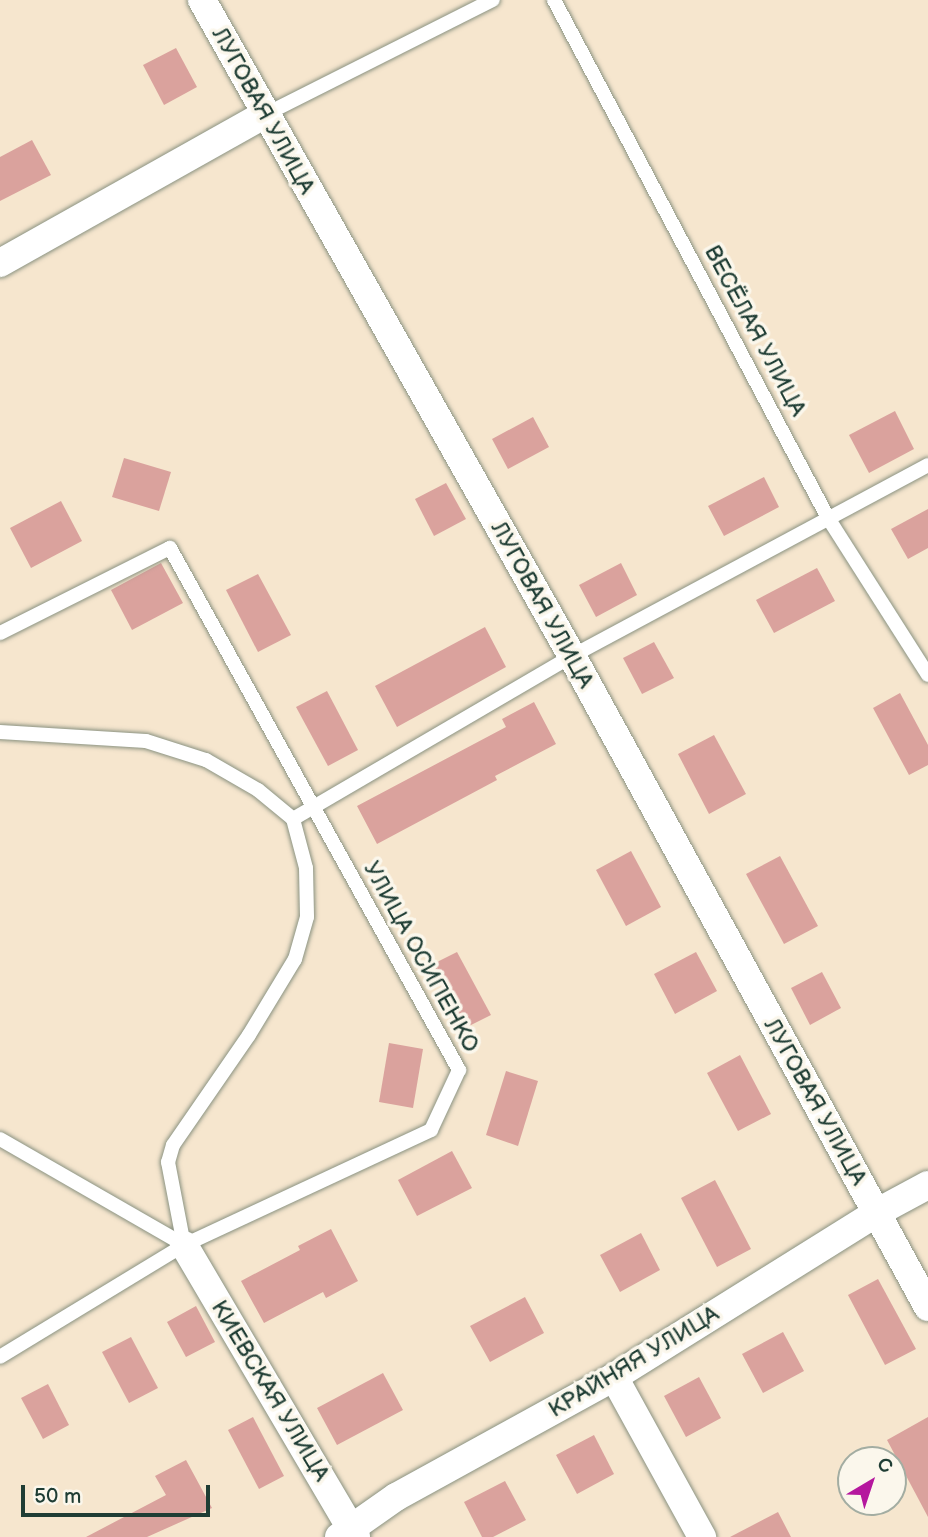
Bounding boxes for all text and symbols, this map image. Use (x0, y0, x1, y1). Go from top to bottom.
street label: ЛУГОВАЯ УЛИЦА (206, 23, 320, 199)
street label: ВЕСЁЛАЯ УЛИЦА (698, 241, 812, 421)
street label: ЛУГОВАЯ УЛИЦА (485, 517, 599, 693)
street label: УЛИЦА ОСИПЕНКО (357, 857, 485, 1057)
street label: ЛУГОВАЯ УЛИЦА (758, 1014, 872, 1190)
street label: КИЕВСКАЯ УЛИЦА (205, 1295, 335, 1487)
street label: КРАЙНЯЯ УЛИЦА (544, 1300, 724, 1424)
north arrow (837, 1446, 907, 1516)
text: С (872, 1453, 897, 1479)
scale bar (24, 1470, 214, 1514)
text: 50 m (34, 1484, 81, 1509)

